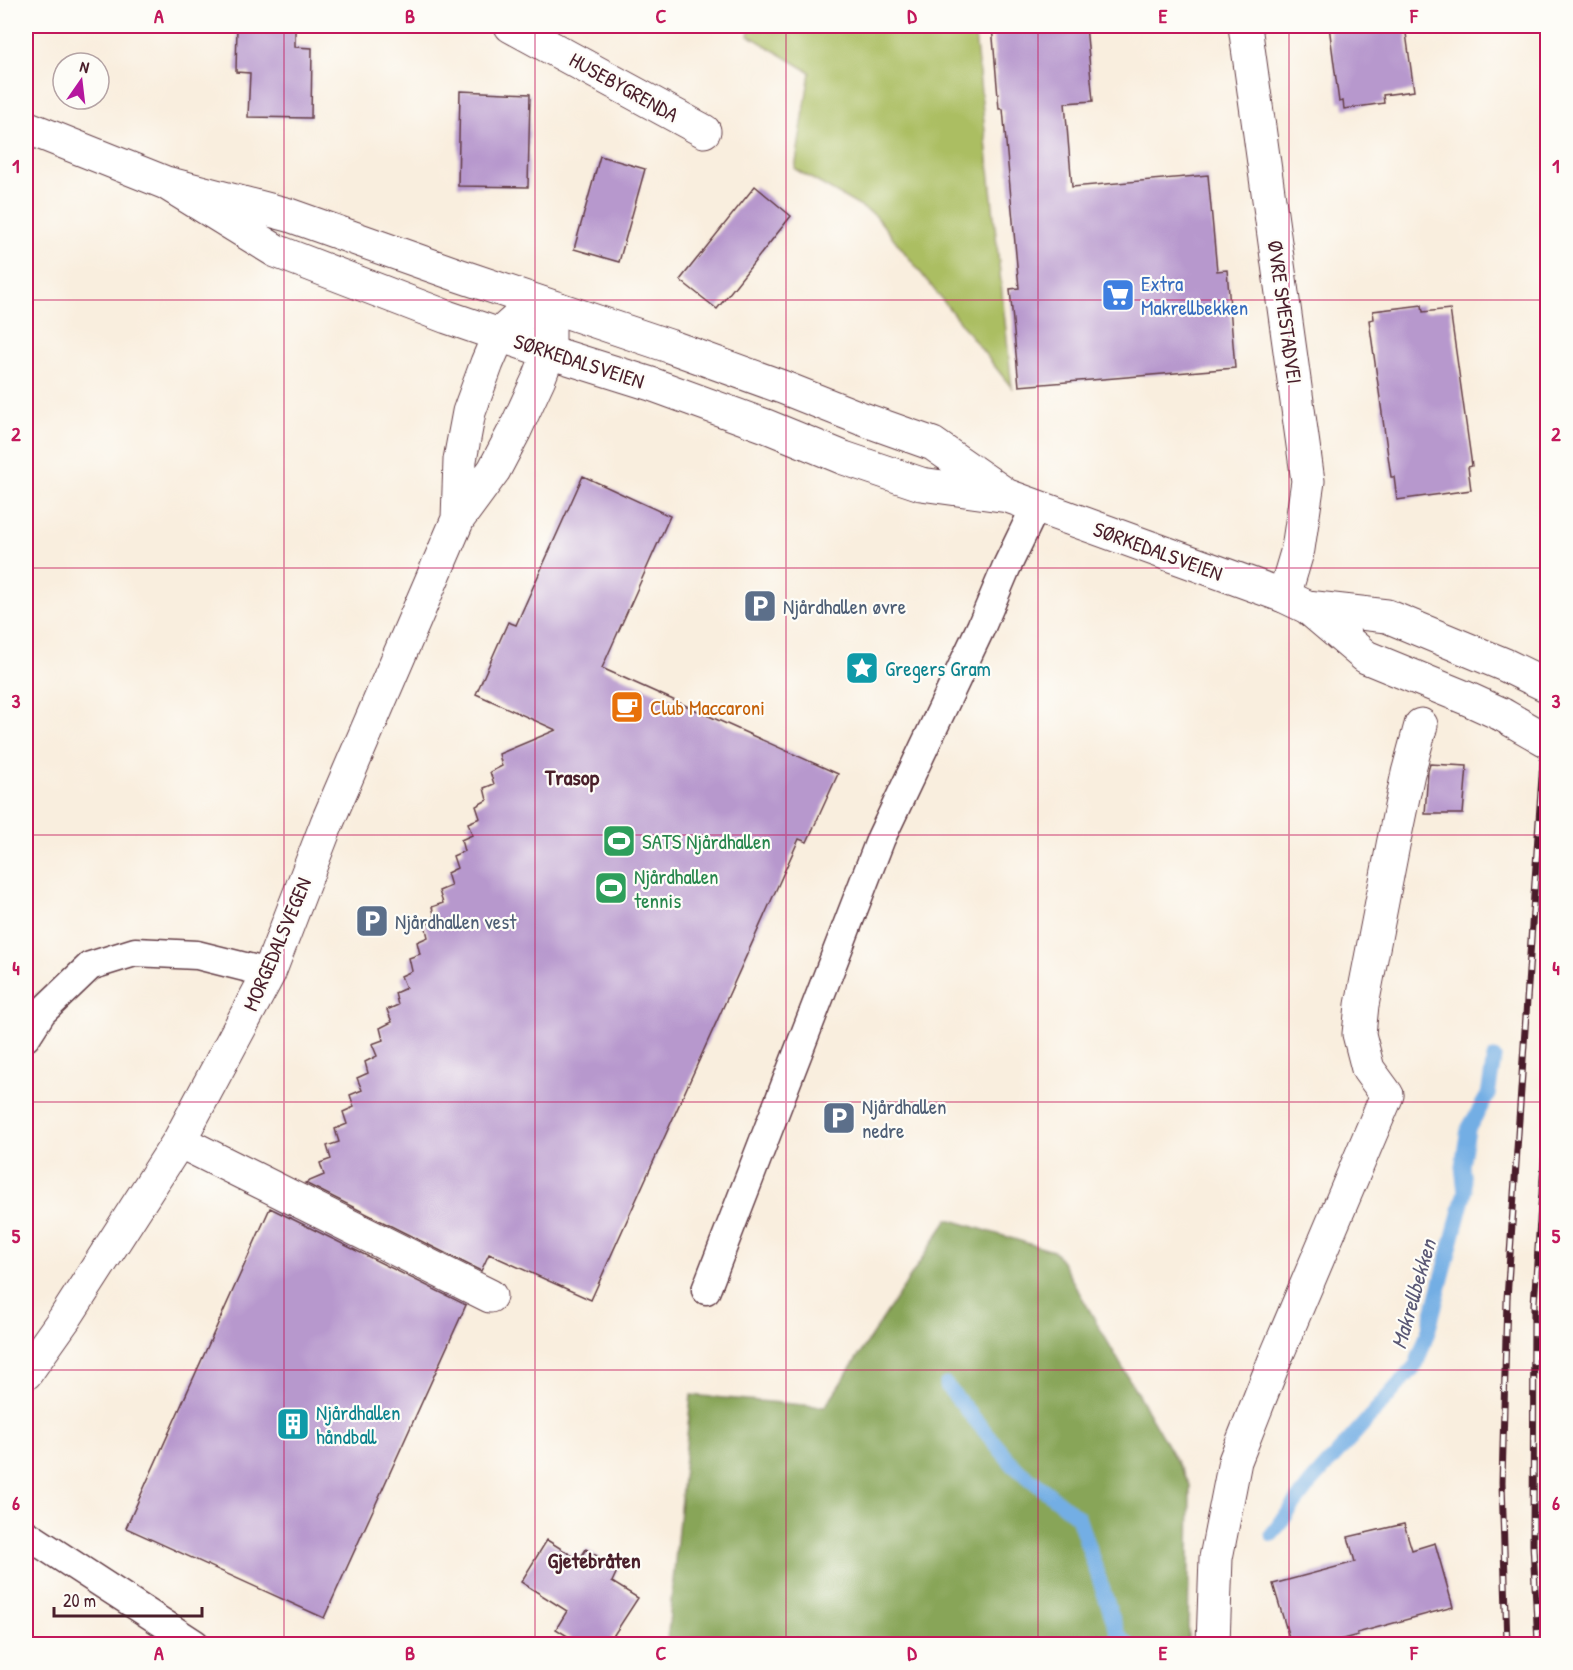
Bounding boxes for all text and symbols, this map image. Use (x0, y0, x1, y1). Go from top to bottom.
text: A (154, 2, 164, 29)
text: B (405, 2, 415, 29)
text: C (656, 2, 667, 29)
text: D (907, 2, 917, 29)
text: E (1159, 2, 1168, 29)
text: F (1409, 2, 1419, 29)
street label: HUSEBYGRENDA (564, 45, 684, 129)
north arrow (51, 51, 111, 111)
text: N (78, 55, 92, 78)
text: 1 (12, 152, 20, 179)
text: 1 (1552, 152, 1560, 179)
street label: ØVRE SMESTADVEI (1261, 238, 1309, 386)
place label: Extra Makrellbekken (1141, 269, 1248, 322)
supermarket icon: Extra Makrellbekken (1100, 277, 1136, 313)
street label: SØRKEDALSVEIEN (510, 326, 648, 396)
text: 2 (11, 420, 21, 447)
text: 2 (1551, 420, 1561, 447)
street label: SØRKEDALSVEIEN (1089, 514, 1227, 588)
parking icon: Njårdhallen øvre (742, 588, 778, 624)
place label: Njårdhallen øvre (783, 592, 906, 621)
place icon: Gregers Gram (844, 650, 880, 686)
place label: Gregers Gram (885, 654, 991, 683)
text: 3 (12, 687, 21, 714)
text: 3 (1552, 687, 1561, 714)
cafe icon: Club Maccaroni (609, 689, 645, 725)
place label: Club Maccaroni (650, 693, 765, 722)
district label: Trasop (544, 762, 600, 793)
sports icon: SATS Njårdhallen (601, 823, 637, 859)
place label: SATS Njårdhallen (642, 827, 771, 856)
place label: Njårdhallen tennis (634, 862, 719, 915)
sports icon: Njårdhallen tennis (593, 870, 629, 906)
street label: MORGEDALSVEGEN (236, 873, 318, 1015)
parking icon: Njårdhallen vest (354, 903, 390, 939)
place label: Njårdhallen vest (395, 907, 517, 936)
text: 4 (12, 954, 20, 981)
text: 4 (1552, 954, 1560, 981)
place label: Njårdhallen nedre (862, 1092, 947, 1145)
parking icon: Njårdhallen nedre (821, 1100, 857, 1136)
text: 5 (12, 1222, 21, 1249)
text: 5 (1552, 1222, 1561, 1249)
water label: Makrellbekken (1383, 1234, 1443, 1352)
place label: Njårdhallen håndball (316, 1398, 401, 1451)
building icon: Njårdhallen håndball (275, 1406, 311, 1442)
text: 6 (12, 1489, 20, 1516)
text: 6 (1552, 1489, 1560, 1516)
district label: Gjetebråten (547, 1545, 641, 1575)
scale bar (54, 1580, 202, 1618)
text: 20 m (63, 1588, 96, 1613)
text: A (154, 1639, 164, 1666)
text: B (405, 1639, 415, 1666)
text: C (656, 1639, 667, 1666)
text: D (907, 1639, 917, 1666)
text: E (1159, 1639, 1168, 1666)
text: F (1409, 1639, 1419, 1666)

